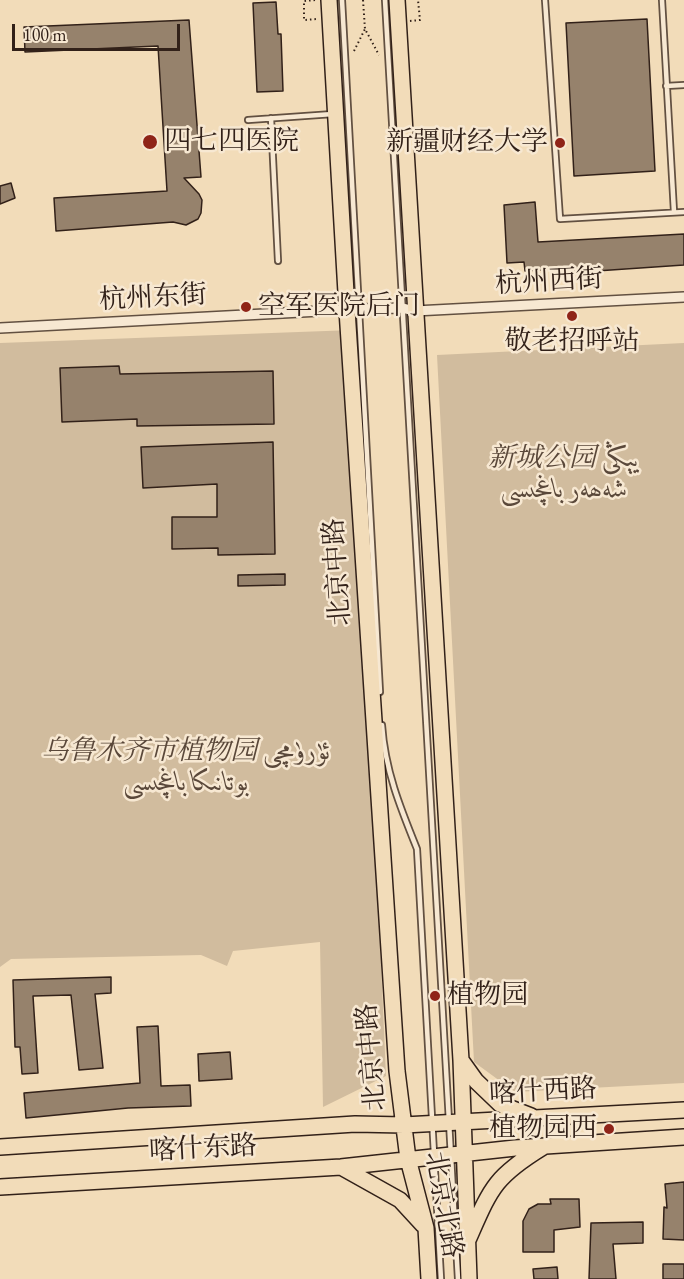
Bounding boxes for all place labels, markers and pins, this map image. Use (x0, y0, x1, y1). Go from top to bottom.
place label: 四七四医院 (164, 126, 299, 158)
place label: 新疆财经大学 (386, 127, 548, 159)
marker: 四七四医院 (141, 133, 159, 151)
marker: 新疆财经大学 (553, 136, 567, 150)
place label: 空军医院后门 (258, 291, 420, 323)
marker: 空军医院后门 (239, 300, 253, 314)
marker: 敬老招呼站 (565, 309, 579, 323)
place label: 敬老招呼站 (505, 326, 639, 358)
place label: 植物园 (447, 980, 528, 1012)
marker: 植物园 (428, 989, 442, 1003)
place label: 植物园西 (489, 1113, 597, 1145)
marker: 植物园西 (602, 1122, 616, 1136)

